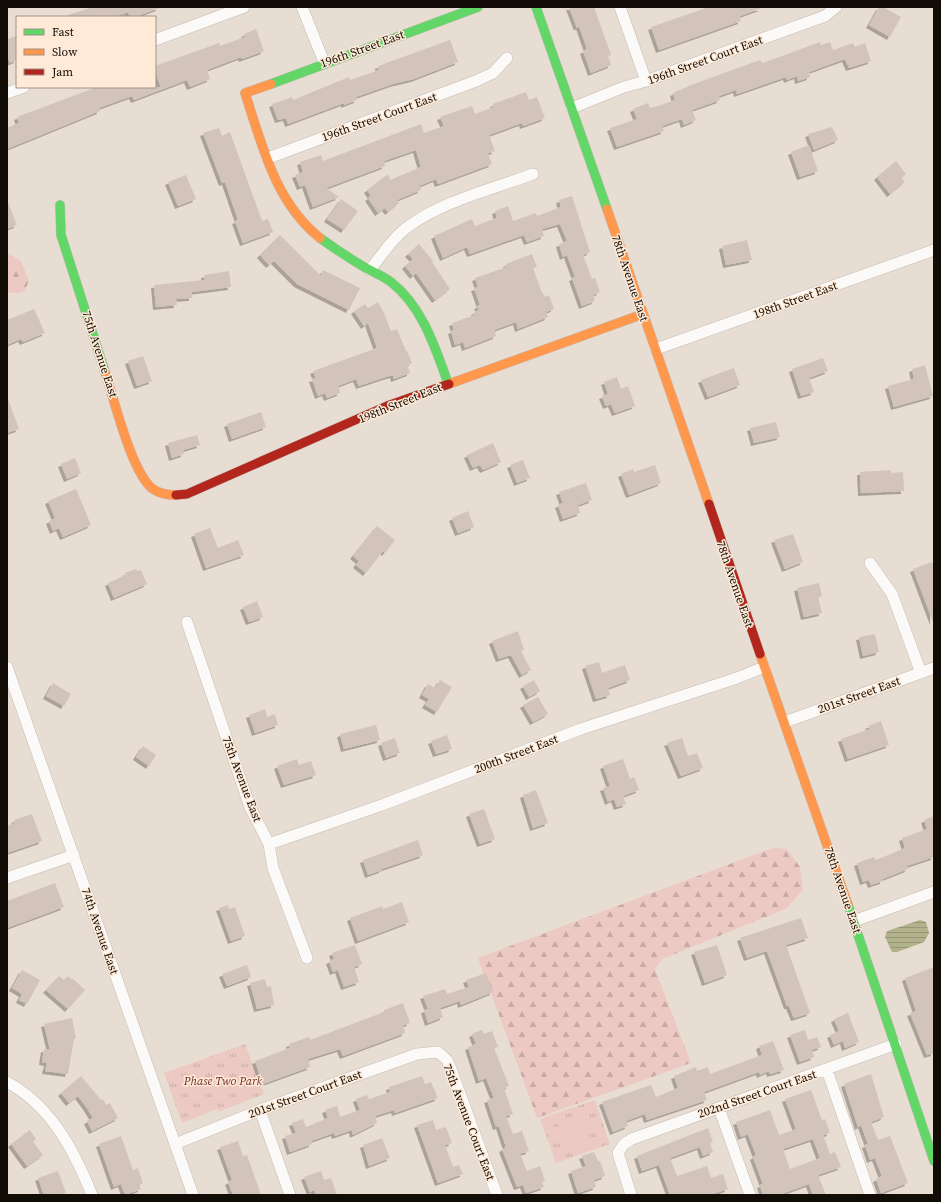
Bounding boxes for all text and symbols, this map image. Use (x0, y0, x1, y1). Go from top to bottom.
legend (16, 16, 156, 88)
text: Fast (52, 24, 74, 40)
street label: 196th Street East (318, 26, 406, 72)
street label: 196th Street Court East (645, 32, 765, 88)
text: Slow (52, 44, 78, 60)
text: Jam (51, 64, 73, 80)
street label: 196th Street Court East (319, 89, 439, 145)
street label: 78th Avenue East (608, 233, 652, 324)
street label: 198th Street East (751, 277, 839, 323)
street label: 75th Avenue East (78, 308, 122, 400)
street label: 198th Street East (356, 379, 444, 427)
street label: 78th Avenue East (713, 539, 757, 630)
street label: 201st Street East (816, 673, 902, 717)
street label: 200th Street East (472, 731, 560, 777)
street label: 75th Avenue East (218, 734, 266, 824)
street label: 78th Avenue East (821, 845, 865, 936)
street label: 74th Avenue East (78, 886, 122, 977)
street label: 75th Avenue Court East (439, 1061, 499, 1183)
street label: 201st Street Court East (246, 1066, 364, 1122)
street label: 202nd Street Court East (696, 1066, 818, 1122)
park label: Phase Two Park (183, 1073, 263, 1089)

